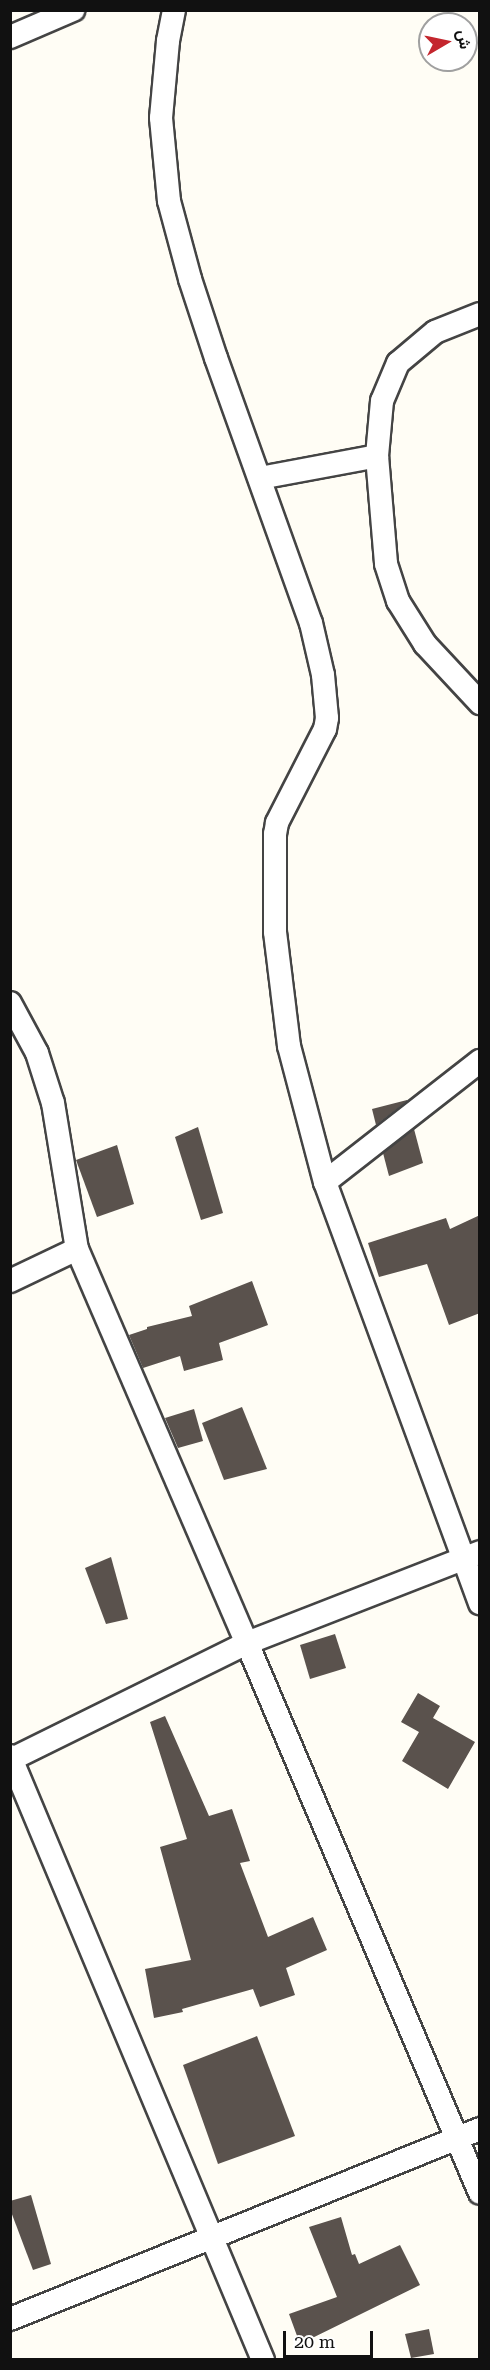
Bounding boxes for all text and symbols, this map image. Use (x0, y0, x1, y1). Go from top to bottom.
north arrow (418, 12, 478, 72)
text: ش (453, 28, 475, 50)
scale bar (286, 2319, 376, 2357)
text: 20 m (294, 2331, 335, 2352)

